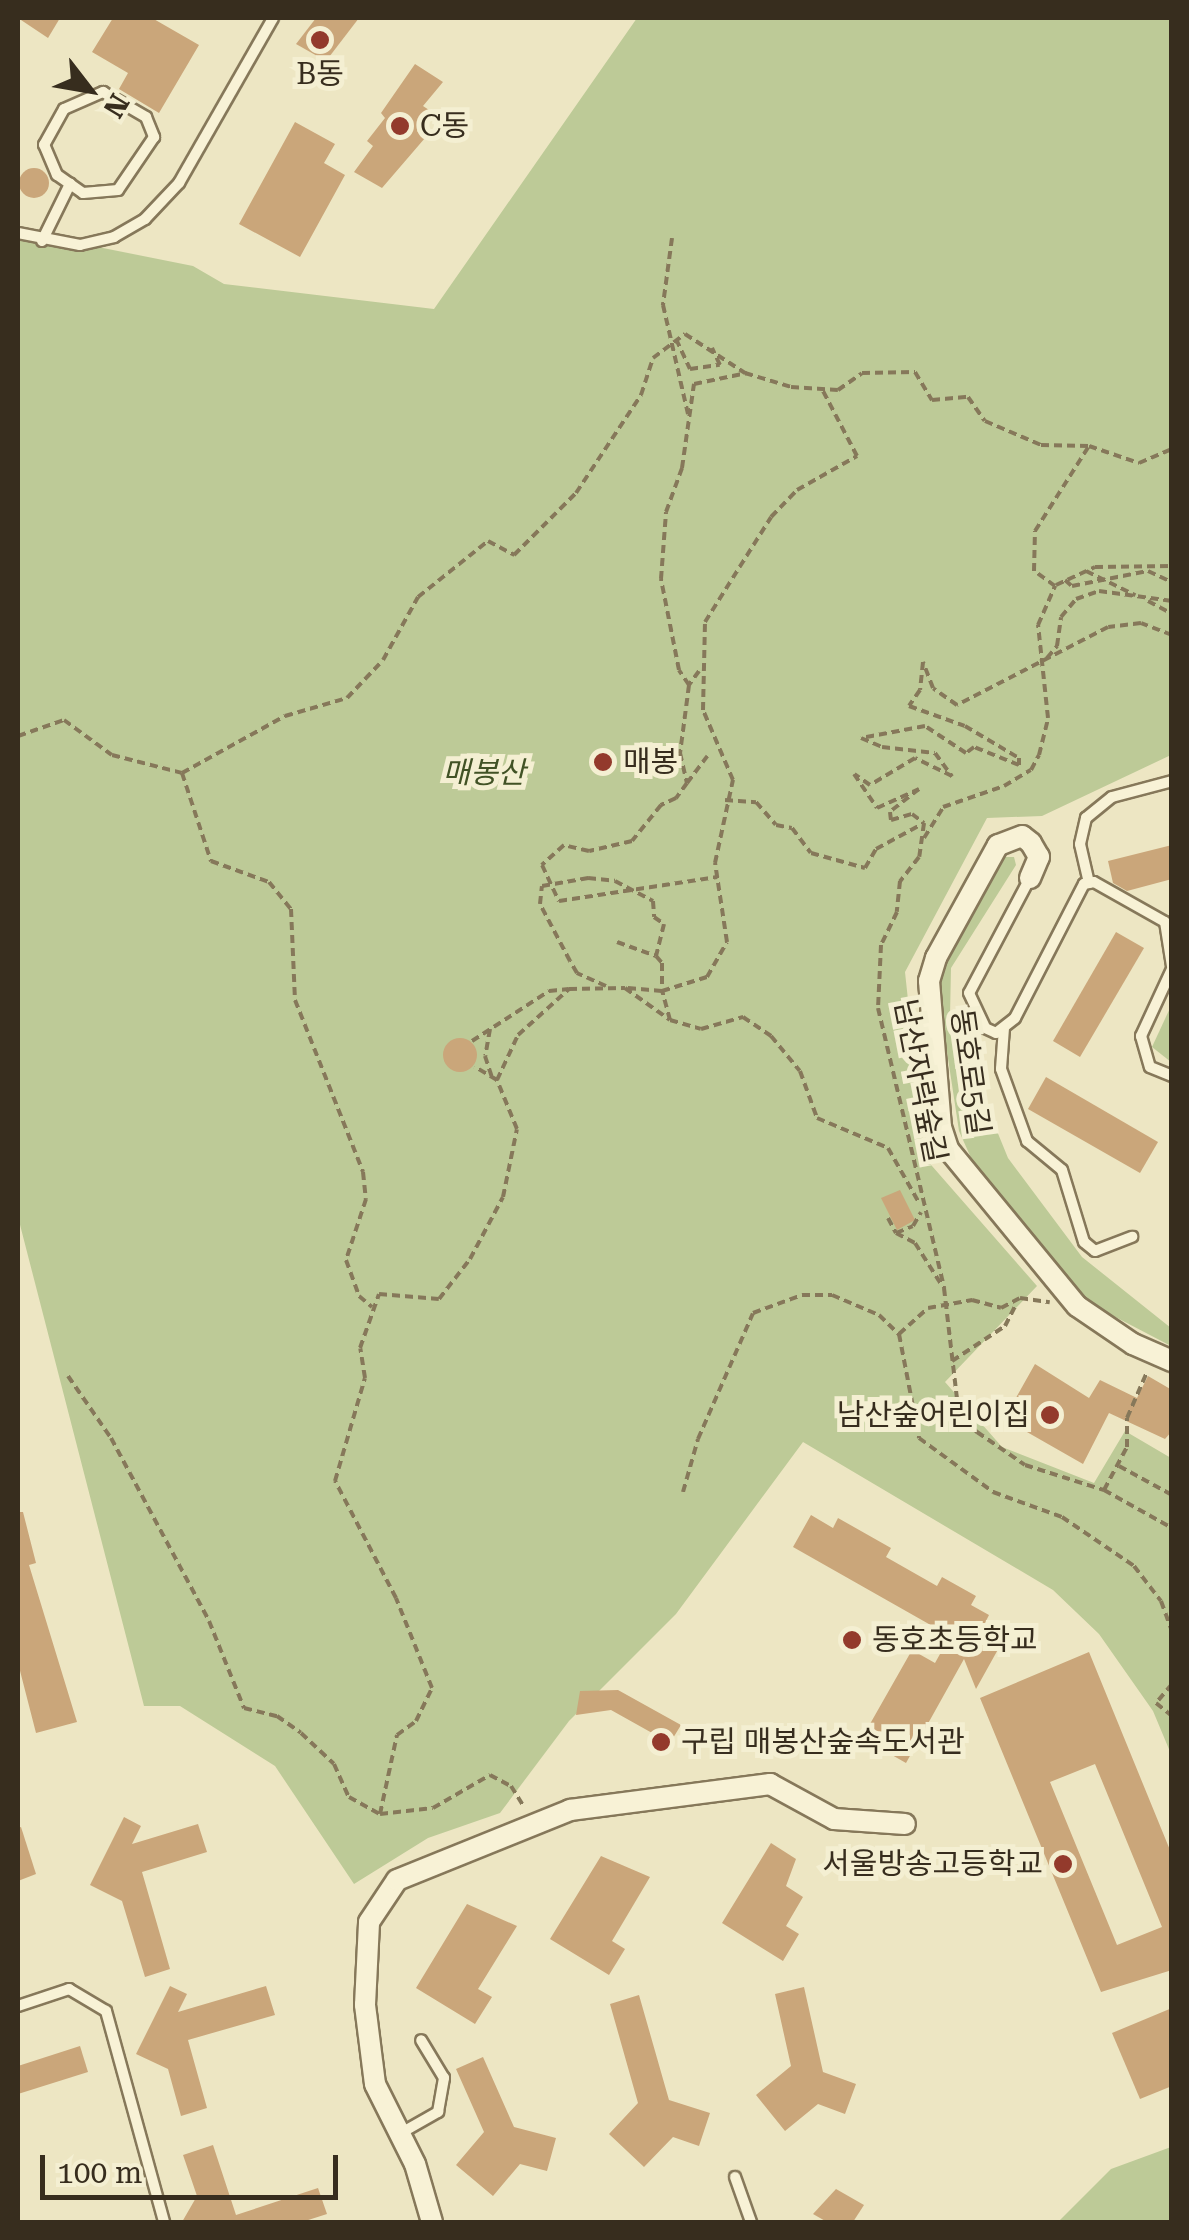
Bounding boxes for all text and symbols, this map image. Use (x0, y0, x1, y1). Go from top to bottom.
marker: B동 (309, 29, 331, 51)
north arrow (40, 40, 140, 140)
place label: B동 (296, 56, 344, 92)
text: N (96, 88, 136, 123)
place label: C동 (420, 108, 469, 144)
marker: C동 (389, 115, 411, 137)
place label: 매봉 (623, 744, 678, 780)
marker: 매봉 (592, 751, 614, 773)
park label: 매봉산 (443, 755, 525, 791)
street label: 남산자락숲길 (887, 996, 953, 1166)
street label: 동호로5길 (943, 1007, 997, 1137)
place label: 남산숲어린이집 (837, 1397, 1030, 1433)
marker: 남산숲어린이집 (1039, 1404, 1061, 1426)
place label: 동호초등학교 (872, 1622, 1038, 1658)
marker: 동호초등학교 (841, 1629, 863, 1651)
place label: 구립 매봉산숲속도서관 (681, 1724, 965, 1760)
marker: 구립 매봉산숲속도서관 (650, 1731, 672, 1753)
place label: 서울방송고등학교 (822, 1846, 1043, 1882)
marker: 서울방송고등학교 (1052, 1853, 1074, 1875)
scale bar (45, 2135, 342, 2197)
text: 100 m (57, 2155, 142, 2190)

